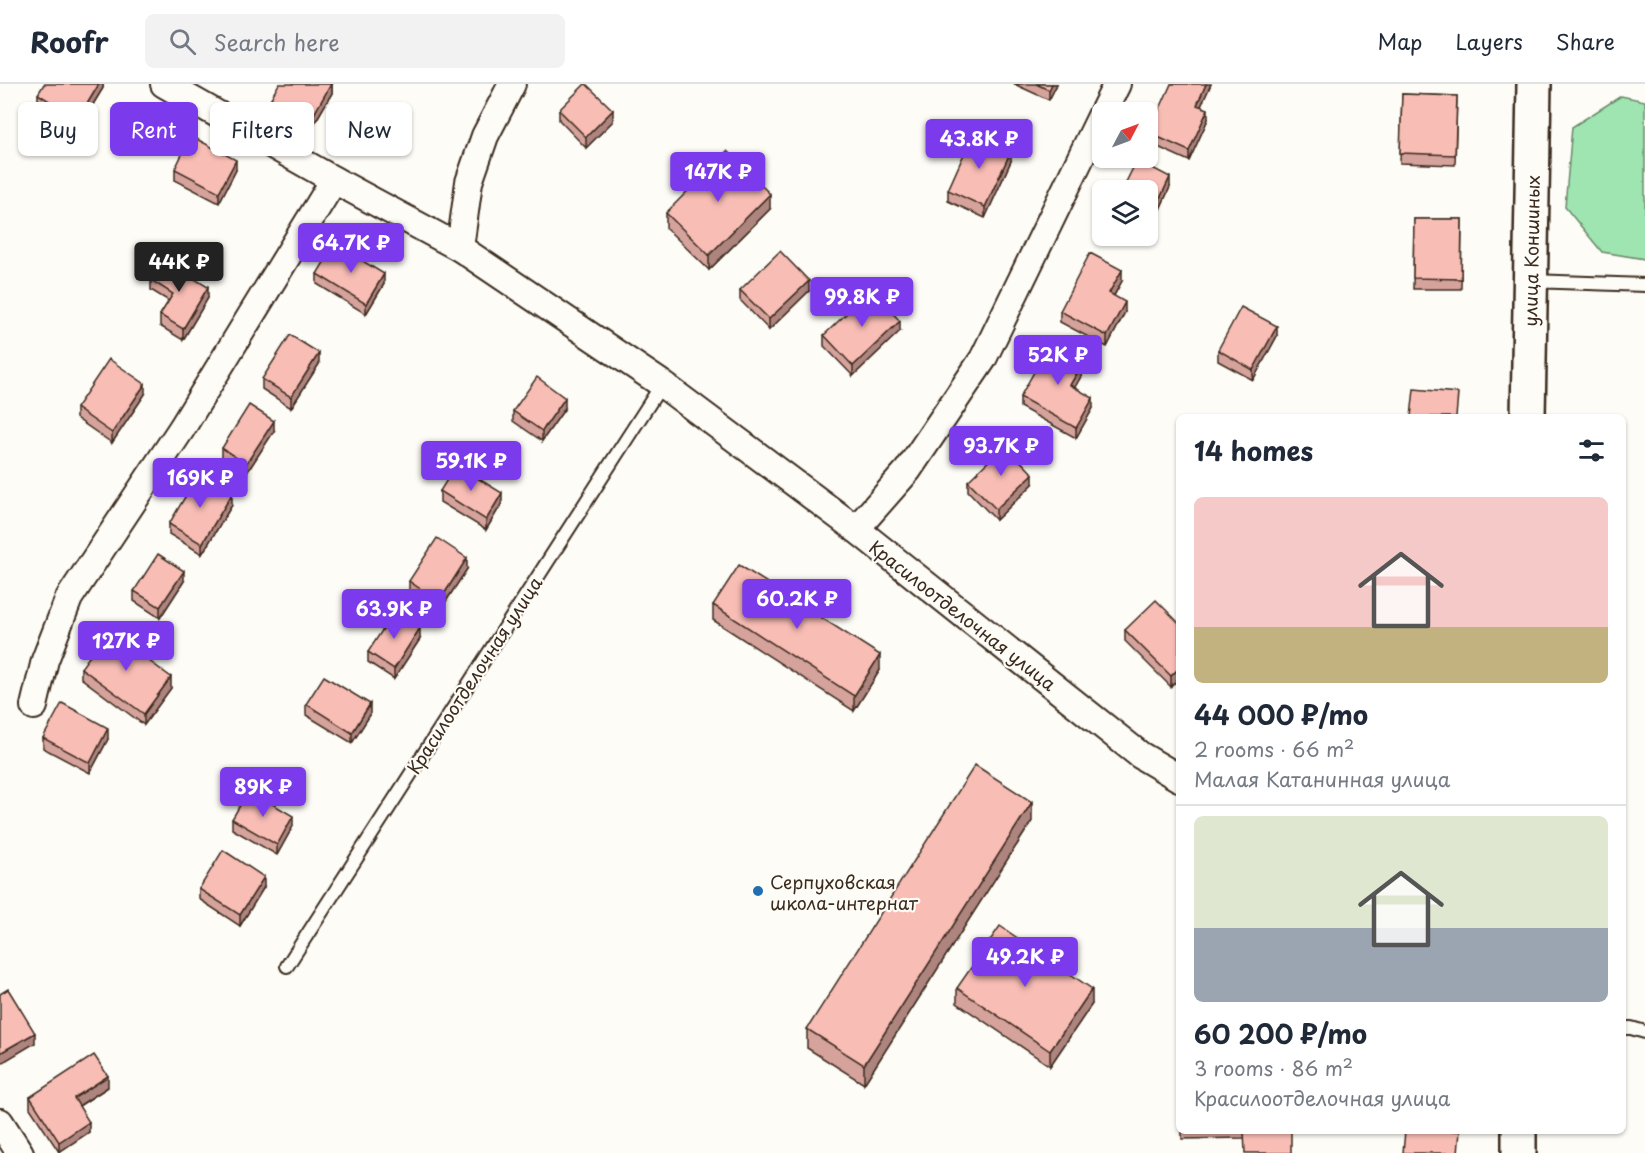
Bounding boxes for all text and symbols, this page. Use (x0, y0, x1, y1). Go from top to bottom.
search box (145, 14, 565, 68)
text: Roofr (30, 20, 109, 63)
icon: search (166, 25, 199, 58)
text: Search here (214, 25, 339, 58)
text: Map (1378, 25, 1422, 57)
text: Layers (1455, 25, 1523, 57)
text: Share (1556, 25, 1615, 57)
chip: Buy (18, 102, 98, 156)
chip: Rent (110, 102, 198, 156)
chip: Filters (210, 102, 314, 156)
chip: New (326, 102, 412, 156)
north arrow (1092, 102, 1158, 168)
map controls (1092, 102, 1158, 246)
pin: 43.8K ₽ (924, 119, 1034, 170)
text: 43.8K ₽ (940, 123, 1018, 153)
pin: 147K ₽ (669, 152, 767, 203)
text: 147K ₽ (684, 156, 752, 186)
street label: улица Коншиных (1516, 175, 1546, 327)
button: layers (1092, 180, 1158, 246)
pin: 64.7K ₽ (296, 223, 406, 274)
text: 64.7K ₽ (312, 227, 390, 257)
pin: 44K ₽ (137, 242, 221, 293)
text: 44K ₽ (148, 246, 210, 276)
pin: 99.8K ₽ (807, 277, 917, 328)
text: 99.8K ₽ (824, 281, 900, 311)
pin: 52K ₽ (1016, 335, 1100, 386)
text: 52K ₽ (1028, 339, 1088, 369)
pin: 93.7K ₽ (946, 426, 1056, 477)
text: 93.7K ₽ (963, 430, 1039, 460)
text: 14 homes (1194, 431, 1313, 470)
icon: filters (1575, 434, 1608, 467)
pin: 59.1K ₽ (416, 441, 526, 492)
text: 59.1K ₽ (435, 445, 507, 475)
pin: 169K ₽ (151, 458, 249, 509)
text: 169K ₽ (167, 462, 233, 492)
street label: Красилоотделочная улица (864, 533, 1063, 697)
icon: home (1347, 536, 1455, 644)
street label: Красилоотделочная улица (400, 570, 549, 779)
pin: 60.2K ₽ (742, 579, 852, 630)
text: 60.2K ₽ (756, 583, 838, 613)
pin: 63.9K ₽ (339, 589, 449, 640)
text: 63.9K ₽ (356, 593, 432, 623)
pin: 127K ₽ (77, 621, 175, 672)
text: 127K ₽ (92, 625, 160, 655)
text: 44 000 ₽/mo (1194, 695, 1368, 734)
text: 2 rooms · 66 m² (1194, 734, 1354, 764)
text: Малая Катанинная улица (1194, 764, 1450, 794)
pin: 89K ₽ (221, 767, 305, 818)
text: 89K ₽ (234, 771, 292, 801)
icon: home (1347, 855, 1455, 963)
place label: Серпуховская школа-интернат (770, 868, 919, 916)
marker: Серпуховская школа-интернат (751, 884, 765, 898)
pin: 49.2K ₽ (970, 937, 1080, 988)
text: 49.2K ₽ (986, 941, 1064, 971)
text: 60 200 ₽/mo (1194, 1014, 1367, 1053)
text: 3 rooms · 86 m² (1194, 1053, 1353, 1083)
text: Красилоотделочная улица (1194, 1083, 1450, 1113)

